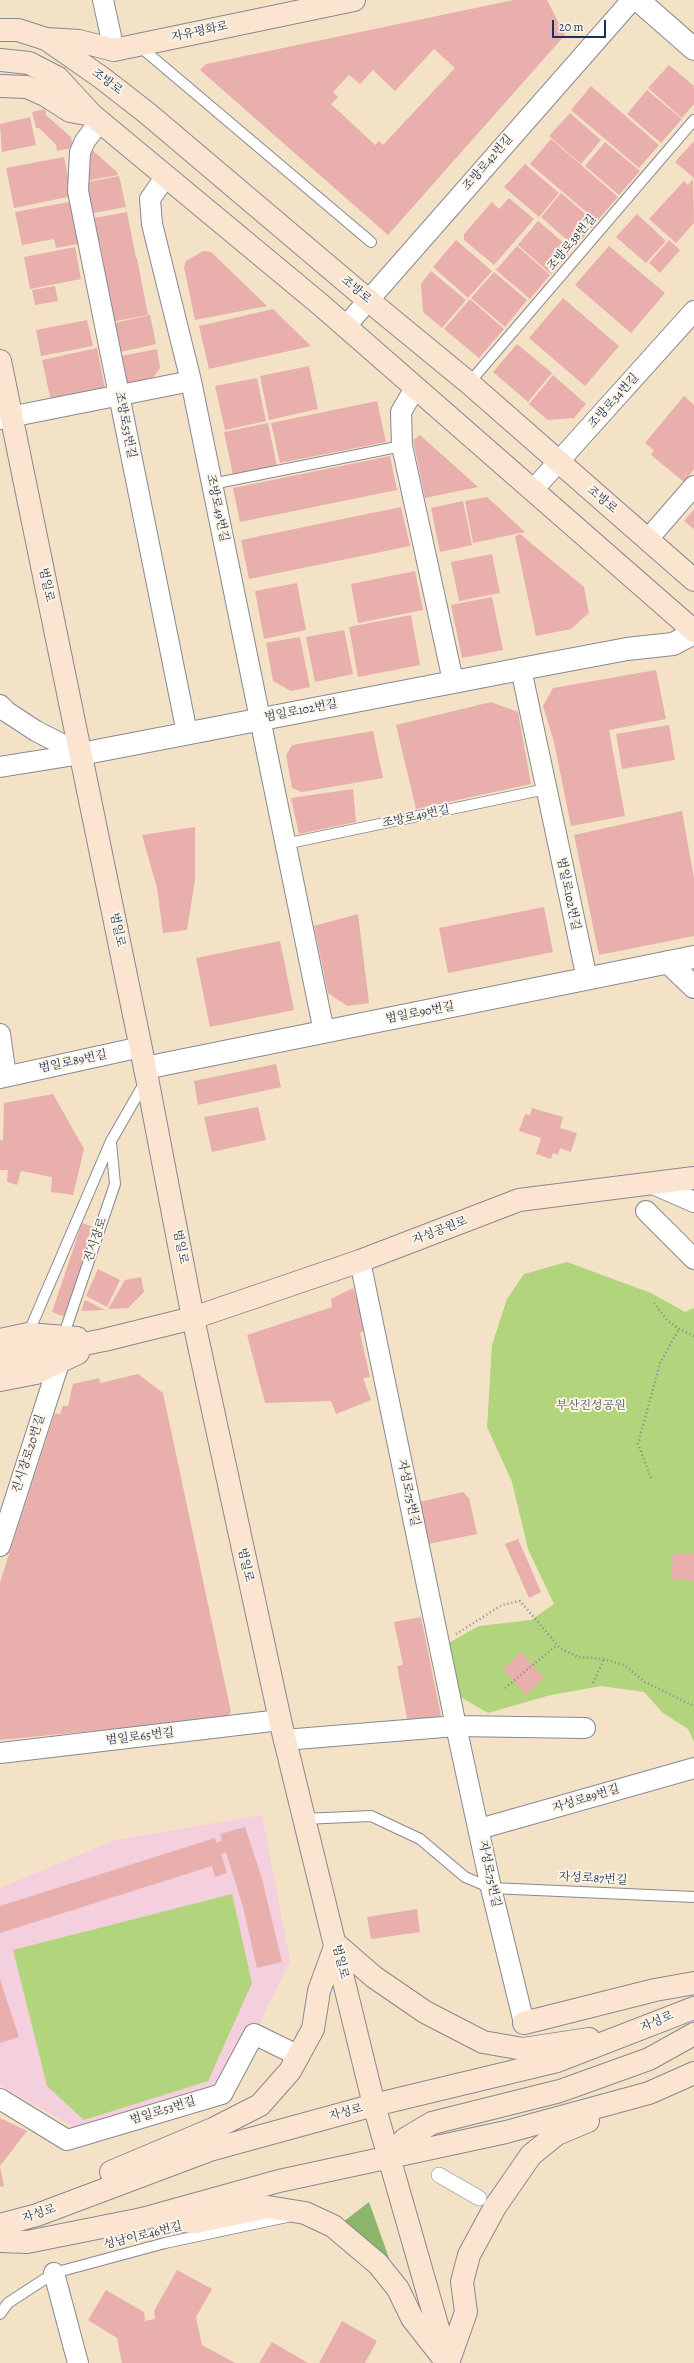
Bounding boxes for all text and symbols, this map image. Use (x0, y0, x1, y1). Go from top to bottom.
scale bar (554, 12, 608, 38)
street label: 자유평화로 (170, 19, 230, 45)
text: 20 m (559, 19, 583, 35)
street label: 조방로 (89, 66, 125, 98)
street label: 조방로42번길 (460, 132, 516, 194)
street label: 조방로38번길 (544, 212, 600, 274)
street label: 조방로 (338, 273, 374, 307)
street label: 조방로34번길 (586, 371, 642, 431)
street label: 조방로53번길 (111, 390, 139, 460)
street label: 조방로49번길 (203, 473, 231, 543)
street label: 조방로 (584, 483, 620, 517)
street label: 범일로 (35, 566, 57, 604)
street label: 범일로102번길 (263, 697, 339, 725)
street label: 조방로49번길 (381, 803, 451, 831)
street label: 범일로102번길 (553, 856, 583, 932)
street label: 범일로 (106, 911, 128, 949)
street label: 범일로90번길 (384, 999, 456, 1027)
street label: 범일로89번길 (38, 1048, 108, 1076)
street label: 자성공원로 (410, 1214, 470, 1248)
street label: 진시장로 (82, 1216, 110, 1264)
street label: 범일로 (170, 1229, 190, 1265)
park label: 부산진성공원 (556, 1399, 626, 1413)
street label: 진시장로20번길 (10, 1413, 48, 1495)
street label: 자성로75번길 (394, 1458, 422, 1528)
street label: 범일로 (234, 1546, 256, 1584)
street label: 범일로65번길 (105, 1726, 175, 1748)
street label: 자성로89번길 (551, 1782, 621, 1816)
street label: 자성로75번길 (475, 1839, 503, 1909)
street label: 자성로87번길 (558, 1870, 628, 1888)
street label: 범일로 (329, 1943, 351, 1981)
street label: 자성로 (638, 2009, 676, 2035)
street label: 범일로53번길 (128, 2094, 198, 2128)
street label: 자성로 (327, 2102, 365, 2124)
street label: 자성로 (20, 2202, 58, 2226)
street label: 성남이로46번길 (102, 2219, 184, 2253)

